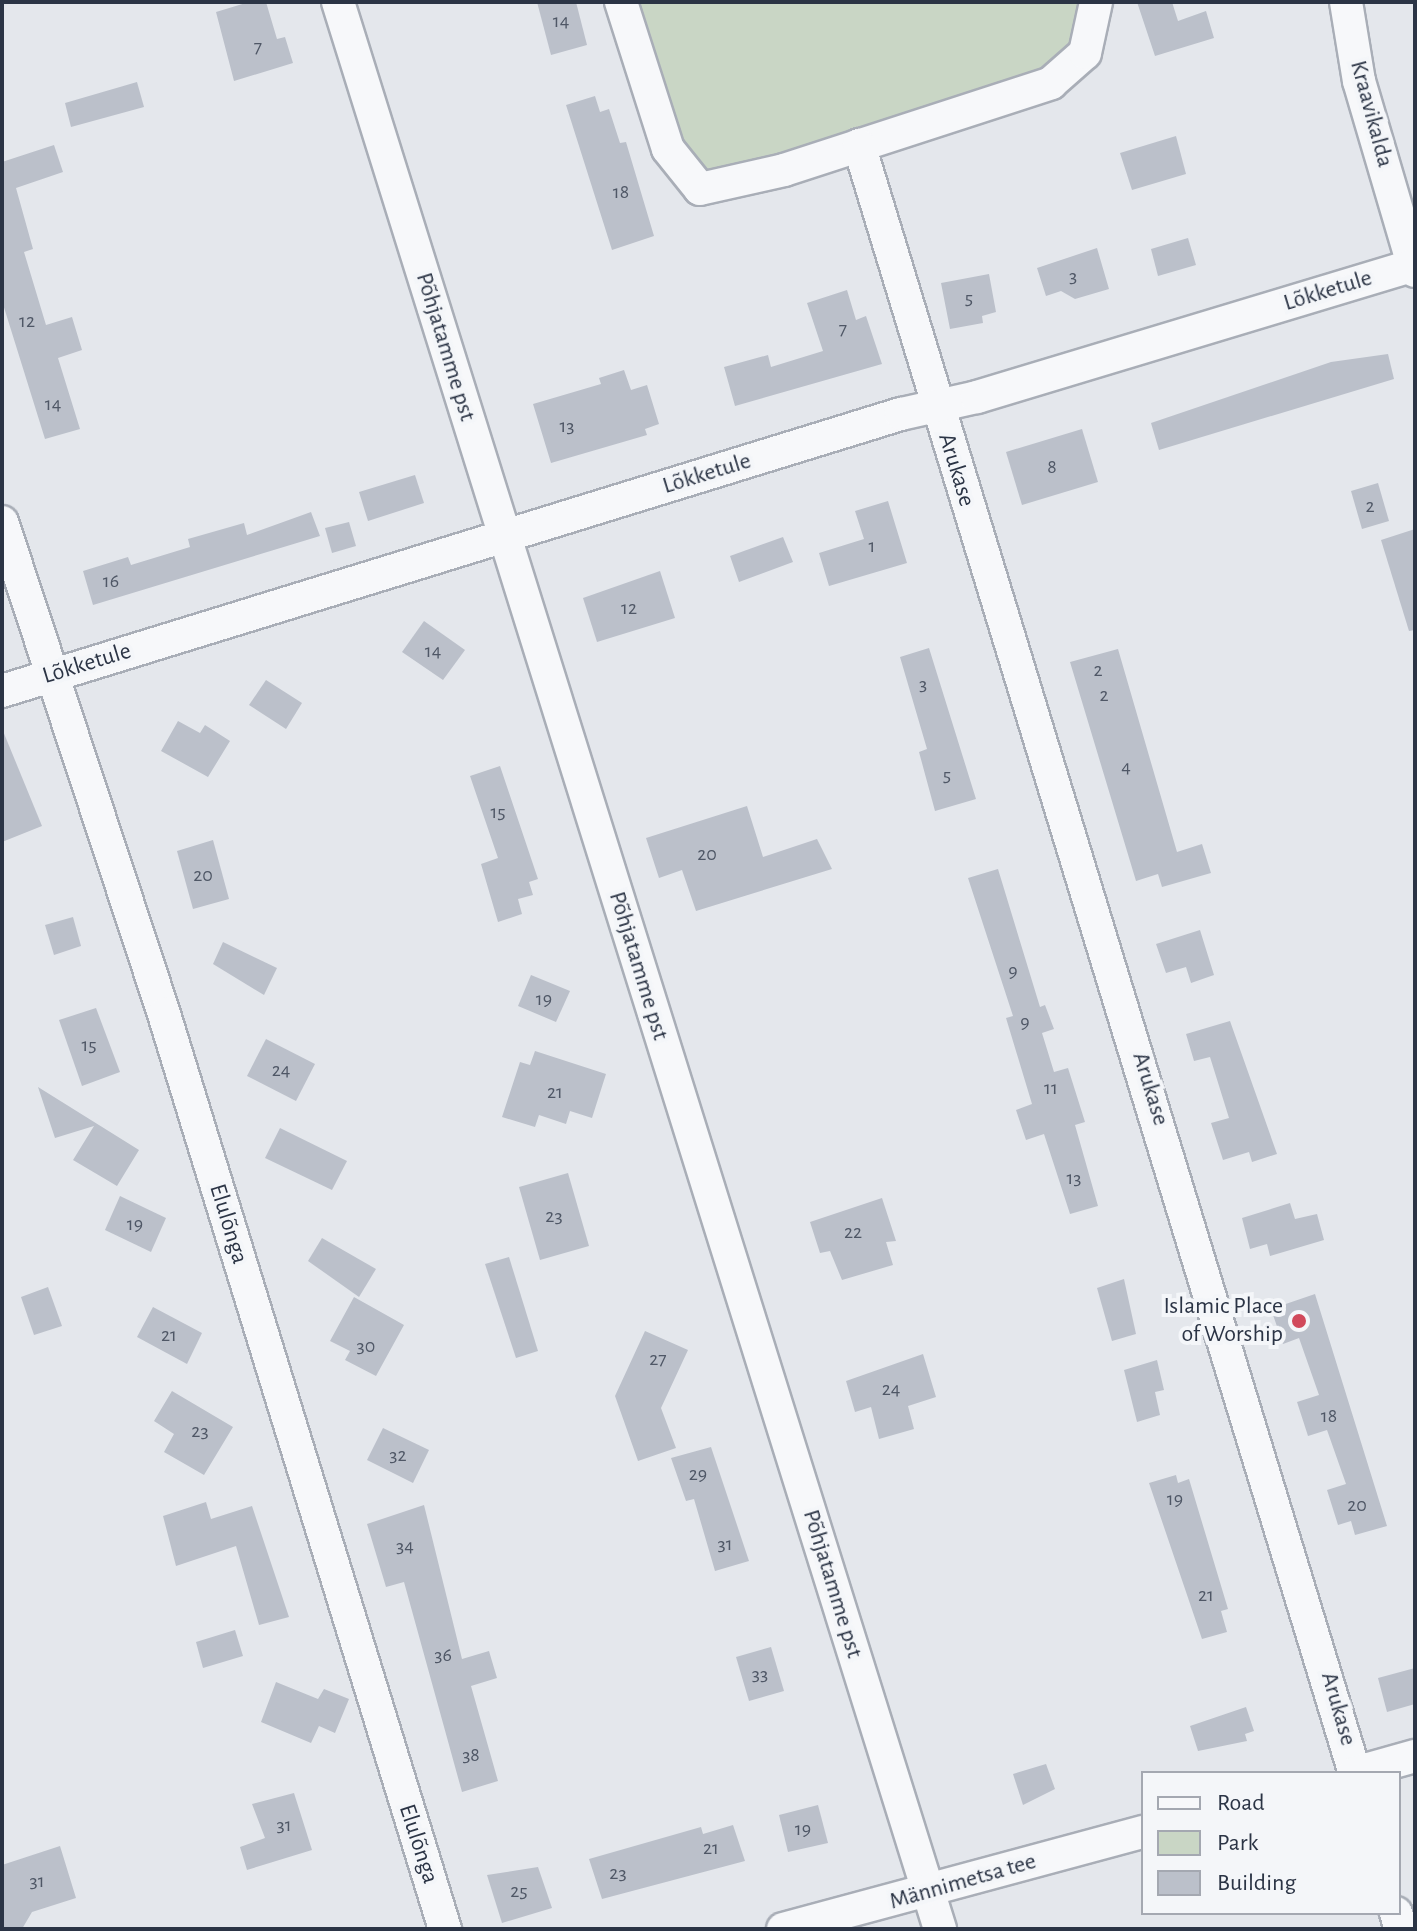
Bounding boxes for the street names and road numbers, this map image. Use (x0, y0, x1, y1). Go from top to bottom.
street label: Kraavikalda (1343, 58, 1399, 170)
street label: Lõkketule (1280, 264, 1376, 318)
street label: Põhjatamme pst (409, 269, 481, 425)
street label: Arukase (931, 430, 981, 510)
street label: Lõkketule (659, 447, 755, 501)
street label: Lõkketule (39, 637, 135, 691)
street label: Põhjatamme pst (602, 888, 674, 1044)
street label: Arukase (1125, 1049, 1175, 1129)
street label: Elulõnga (202, 1181, 254, 1267)
street label: Põhjatamme pst (796, 1506, 868, 1662)
street label: Arukase (1314, 1669, 1362, 1749)
street label: Elulõnga (392, 1801, 444, 1887)
street label: Männimetsa tee (886, 1847, 1040, 1917)

